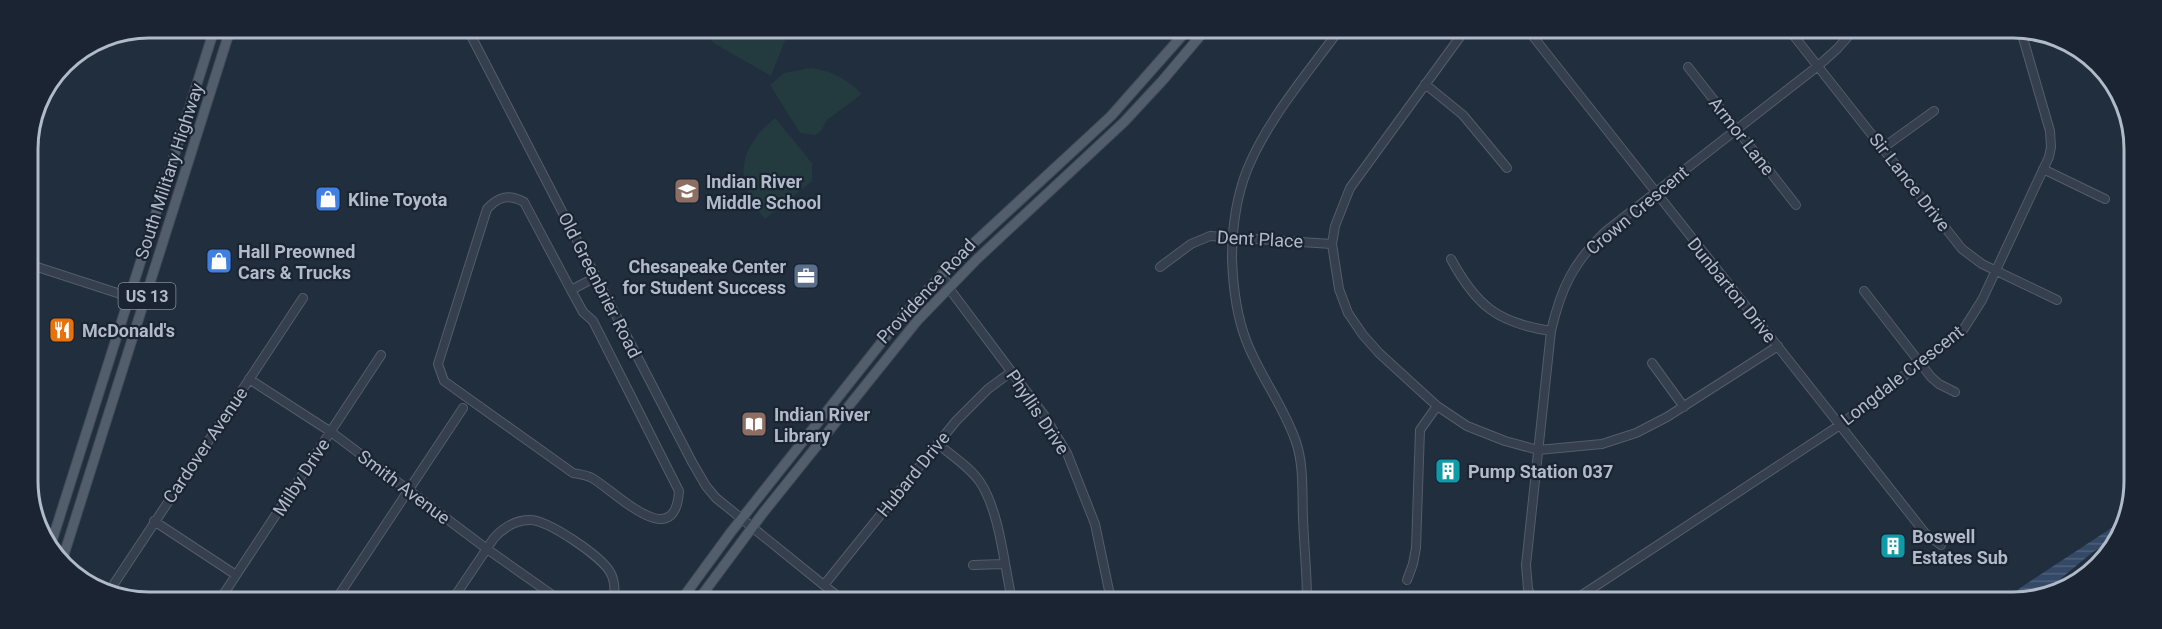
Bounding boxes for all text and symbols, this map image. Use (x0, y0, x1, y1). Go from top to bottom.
street label: South Military Highway (131, 80, 208, 262)
street label: Armor Lane (1705, 93, 1779, 179)
street label: Sir Lance Drive (1865, 129, 1955, 235)
street label: Crown Crescent (1582, 161, 1693, 259)
place label: Indian River Middle School (706, 171, 821, 213)
school or university icon: Indian River Middle School (672, 176, 702, 206)
shop icon: Kline Toyota (313, 184, 343, 214)
place label: Kline Toyota (348, 189, 448, 210)
street label: Old Greenbrier Road (554, 209, 646, 361)
street label: Dent Place (1216, 226, 1304, 252)
street label: Dunbarton Drive (1683, 233, 1781, 347)
street label: Providence Road (872, 235, 980, 347)
place label: Hall Preowned Cars & Trucks (238, 241, 355, 283)
shop icon: Hall Preowned Cars & Trucks (204, 246, 234, 276)
place label: Chesapeake Center for Student Success (622, 256, 786, 298)
office icon: Chesapeake Center for Student Success (791, 261, 821, 291)
road number: US 13 (118, 283, 176, 309)
restaurant icon: McDonald's (47, 315, 77, 345)
place label: McDonald's (82, 320, 175, 341)
street label: Longdale Crescent (1837, 321, 1967, 429)
street label: Phyllis Drive (1002, 366, 1074, 458)
street label: Cardover Avenue (158, 383, 252, 507)
place label: Indian River Library (774, 404, 870, 446)
library icon: Indian River Library (739, 409, 769, 439)
street label: Hubard Drive (872, 427, 954, 521)
street label: Milby Drive (268, 434, 334, 520)
street label: Smith Avenue (354, 446, 454, 528)
building icon: Pump Station 037 (1433, 456, 1463, 486)
place label: Pump Station 037 (1468, 461, 1613, 482)
place label: Boswell Estates Sub (1912, 526, 2008, 568)
building icon: Boswell Estates Sub (1878, 531, 1908, 561)

